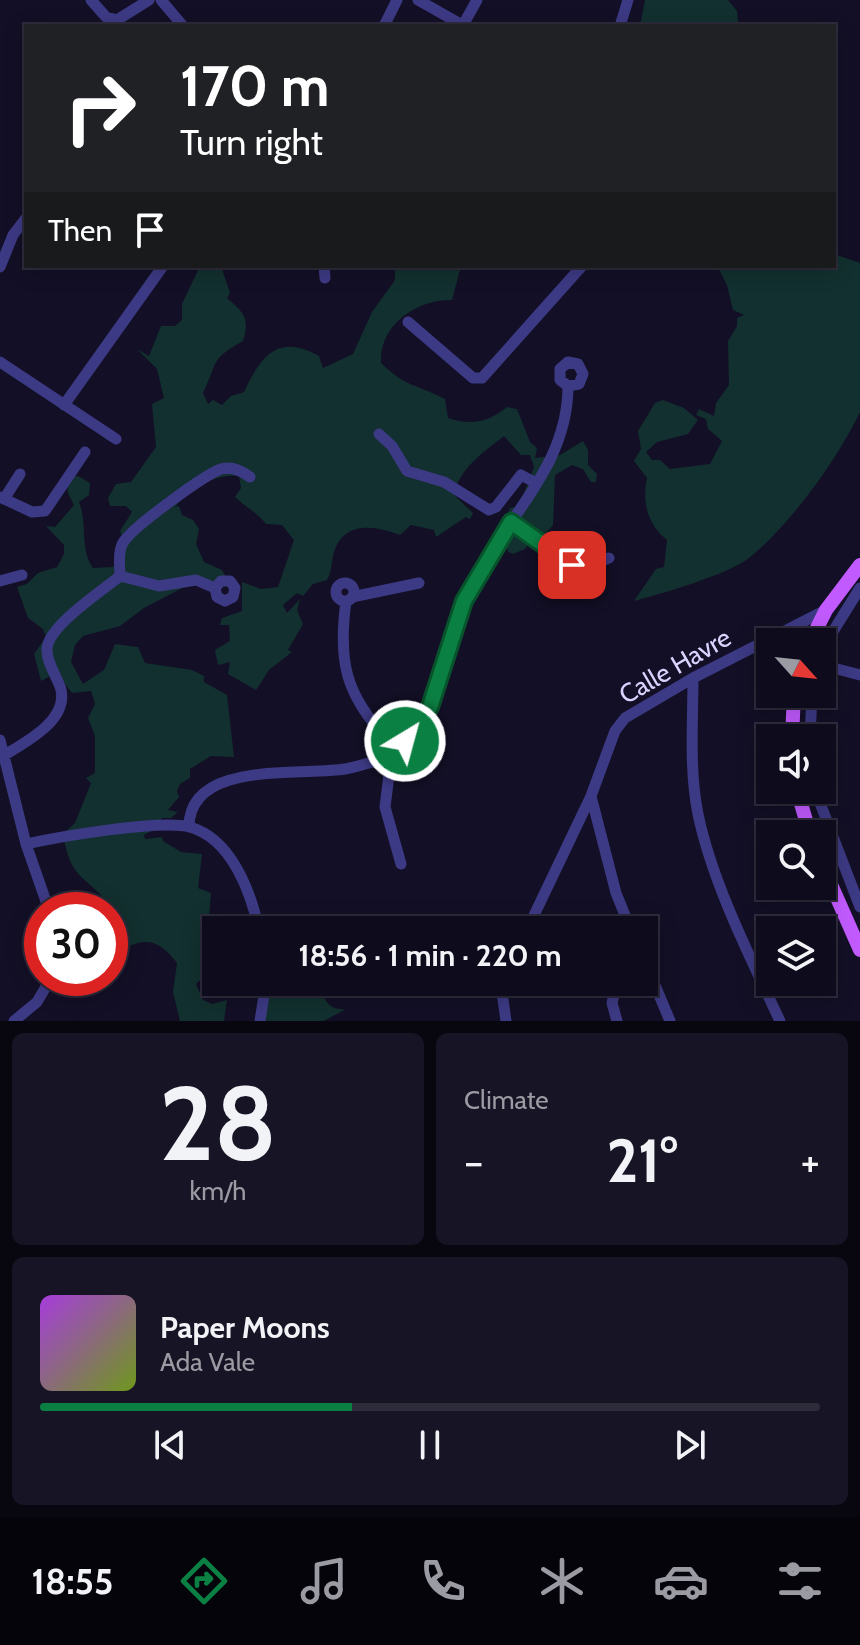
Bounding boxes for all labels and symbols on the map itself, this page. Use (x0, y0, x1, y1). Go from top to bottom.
pin (538, 531, 606, 599)
street label: Calle Havre (613, 621, 737, 711)
north arrow (756, 628, 836, 708)
position arrow (363, 699, 447, 783)
speed limit sign: 30 (24, 892, 128, 996)

